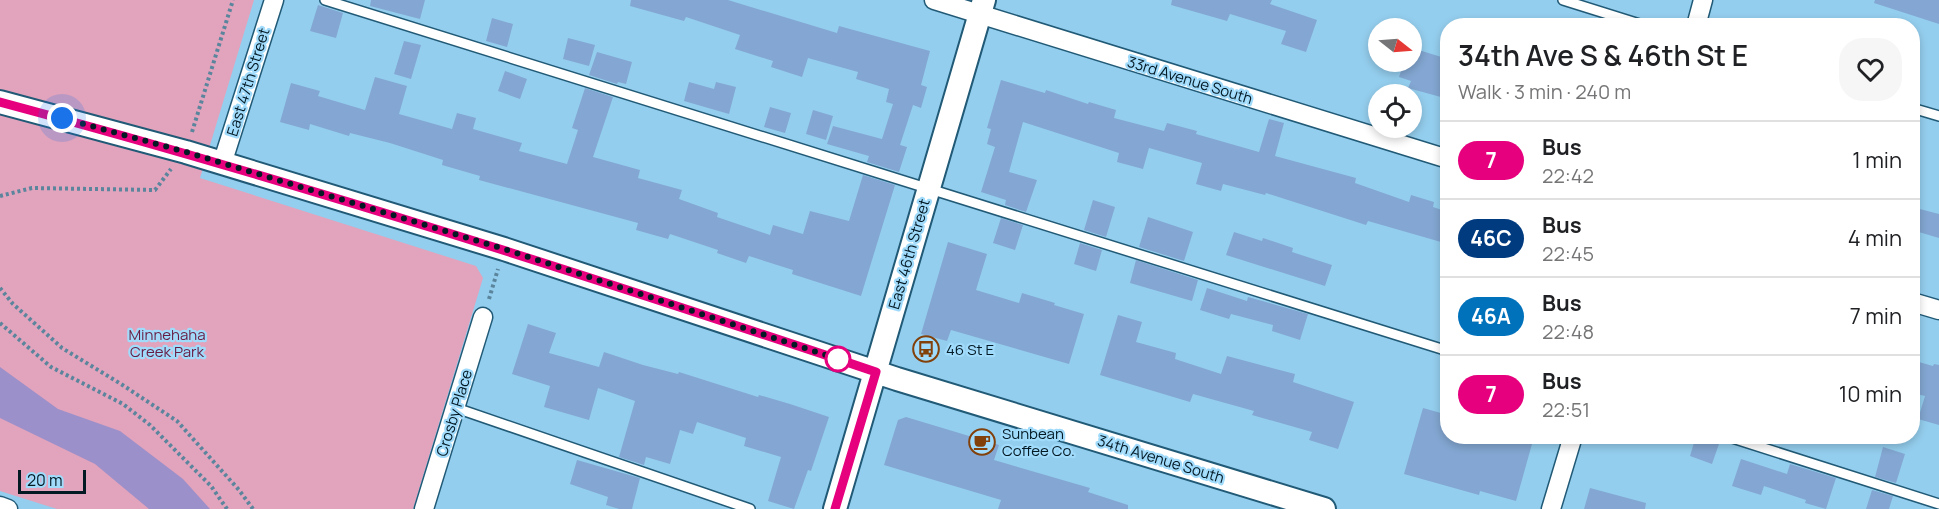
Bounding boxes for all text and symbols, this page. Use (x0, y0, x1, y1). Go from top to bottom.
north arrow (1368, 18, 1422, 72)
map controls (1368, 18, 1422, 138)
street label: East 47th Street (222, 25, 274, 139)
text: 34th Ave S & 46th St E (1458, 36, 1748, 74)
button: heart (1839, 38, 1902, 101)
street label: 33rd Avenue South (1125, 51, 1255, 109)
text: Walk · 3 min · 240 m (1458, 78, 1631, 105)
button: locate (1368, 84, 1422, 138)
your location (47, 103, 77, 133)
text: Bus (1542, 132, 1582, 162)
text: 1 min (1852, 145, 1902, 175)
text: 7 (1485, 146, 1497, 174)
text: 22:42 (1542, 162, 1594, 189)
street label: East 46th Street (883, 196, 935, 312)
text: Bus (1542, 210, 1582, 240)
text: 4 min (1848, 223, 1902, 253)
text: 46C (1470, 224, 1512, 252)
text: 22:45 (1542, 240, 1594, 267)
text: Bus (1542, 288, 1582, 318)
text: 7 min (1850, 301, 1902, 331)
text: 46A (1471, 302, 1511, 330)
text: 22:48 (1542, 318, 1594, 345)
park label: Minnehaha Creek Park (128, 324, 206, 362)
bus stop icon: 46 St E (911, 334, 941, 364)
place label: 46 St E (946, 339, 994, 360)
unlabelled marker (825, 346, 851, 372)
text: Bus (1542, 366, 1582, 396)
street label: Crosby Place (431, 367, 477, 459)
text: 10 min (1839, 379, 1902, 409)
text: 7 (1485, 380, 1497, 408)
text: 22:51 (1542, 396, 1590, 423)
place label: Sunbean Coffee Co. (1002, 423, 1075, 461)
cafe icon: Sunbean Coffee Co. (967, 427, 997, 457)
street label: 34th Avenue South (1095, 430, 1227, 488)
scale bar (18, 467, 86, 494)
text: 20 m (27, 469, 63, 491)

